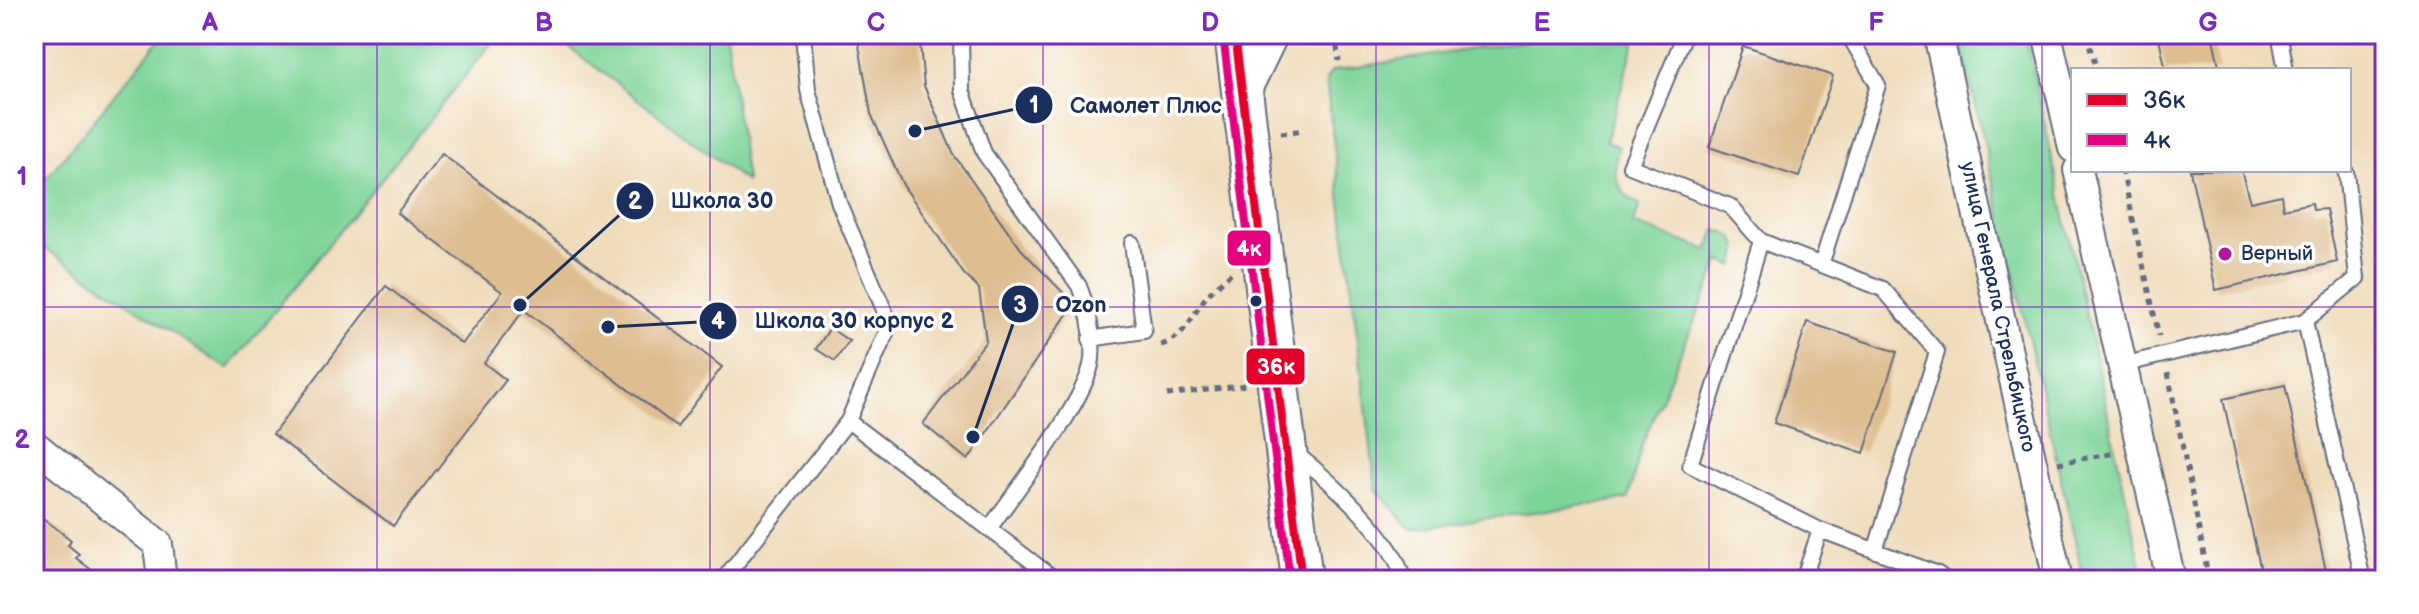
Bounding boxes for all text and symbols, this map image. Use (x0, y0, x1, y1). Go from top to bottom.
text: A (201, 8, 218, 39)
text: B (535, 8, 553, 39)
text: C (867, 8, 885, 39)
text: D (1201, 8, 1219, 39)
text: E (1534, 8, 1551, 39)
text: F (1868, 8, 1884, 39)
text: G (2198, 8, 2218, 39)
legend (2071, 68, 2351, 172)
callout: Самолет Плюс (1014, 82, 1237, 128)
text: 36к (2143, 86, 2185, 115)
text: 1 (1029, 91, 1039, 120)
text: Самолет Плюс (1070, 93, 1222, 120)
text: 4к (2143, 126, 2171, 155)
street label: улица Генерала Стрельбицкого (1955, 160, 2041, 454)
text: 1 (17, 162, 27, 193)
callout: Школа 30 (615, 178, 790, 224)
text: 2 (628, 187, 643, 216)
text: Школа 30 (671, 188, 773, 215)
line badge: 4к (1226, 229, 1272, 267)
text: 4к (1237, 236, 1262, 263)
place label: Верный (2241, 242, 2313, 266)
marker: Верный (2216, 245, 2234, 263)
callout: Ozon (1000, 281, 1123, 327)
text: 3 (1013, 291, 1027, 320)
text: Ozon (1055, 292, 1107, 319)
unlabelled marker (1248, 293, 1264, 309)
callout: Школа 30 корпус 2 (698, 298, 969, 344)
text: 4 (711, 307, 725, 336)
text: Школа 30 корпус 2 (754, 308, 954, 335)
line badge: 36к (1245, 347, 1306, 386)
text: 36к (1257, 354, 1295, 381)
text: 2 (14, 425, 30, 456)

